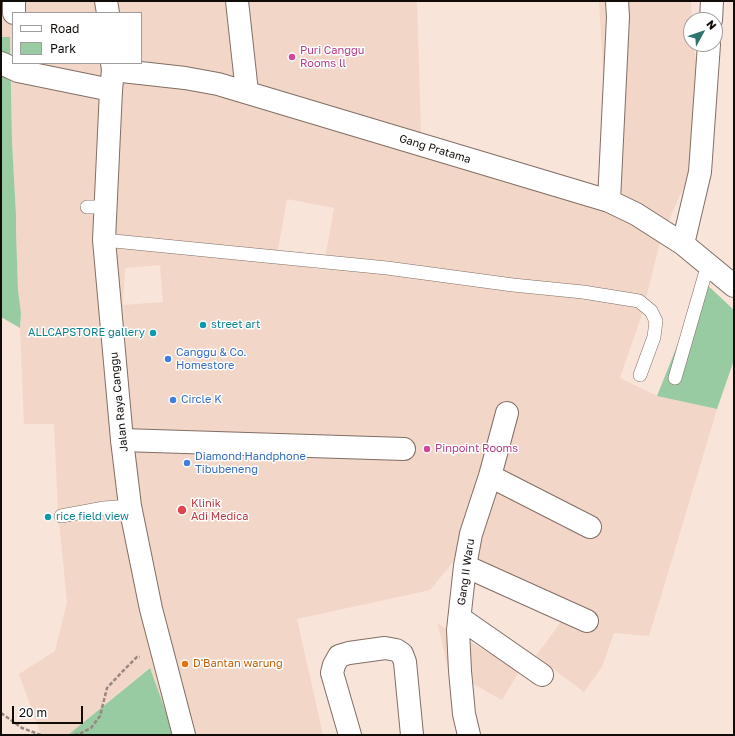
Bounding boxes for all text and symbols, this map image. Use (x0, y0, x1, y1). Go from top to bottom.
legend (12, 12, 142, 64)
north arrow (683, 12, 723, 52)
text: N (704, 17, 719, 32)
text: Road (50, 21, 79, 36)
text: Park (50, 41, 76, 56)
place label: Puri Canggu Rooms ll (300, 44, 364, 70)
marker: Puri Canggu Rooms ll (287, 52, 297, 62)
street label: Gang Pratama (398, 132, 472, 166)
place label: street art (211, 318, 260, 332)
marker: street art (198, 320, 208, 330)
place label: ALLCAPSTORE gallery (28, 326, 145, 340)
marker: ALLCAPSTORE gallery (148, 328, 158, 338)
place label: Canggu & Co. Homestore (176, 346, 247, 372)
street label: Jalan Raya Canggu (107, 351, 131, 453)
marker: Canggu & Co. Homestore (163, 354, 173, 364)
place label: Circle K (181, 393, 222, 407)
marker: Circle K (168, 395, 178, 405)
place label: Pinpoint Rooms (435, 442, 518, 456)
marker: Pinpoint Rooms (422, 444, 432, 454)
place label: Diamond Handphone Tibubeneng (195, 450, 306, 476)
marker: Diamond Handphone Tibubeneng (182, 458, 192, 468)
place label: Klinik Adi Medica (191, 497, 248, 523)
marker: Klinik Adi Medica (176, 504, 188, 516)
place label: rice field view (56, 510, 129, 524)
marker: rice field view (43, 512, 53, 522)
street label: Gang II Waru (455, 538, 477, 606)
place label: D'Bantan warung (193, 657, 283, 671)
marker: D'Bantan warung (180, 659, 190, 669)
scale bar (14, 698, 85, 724)
text: 20 m (19, 705, 47, 720)

